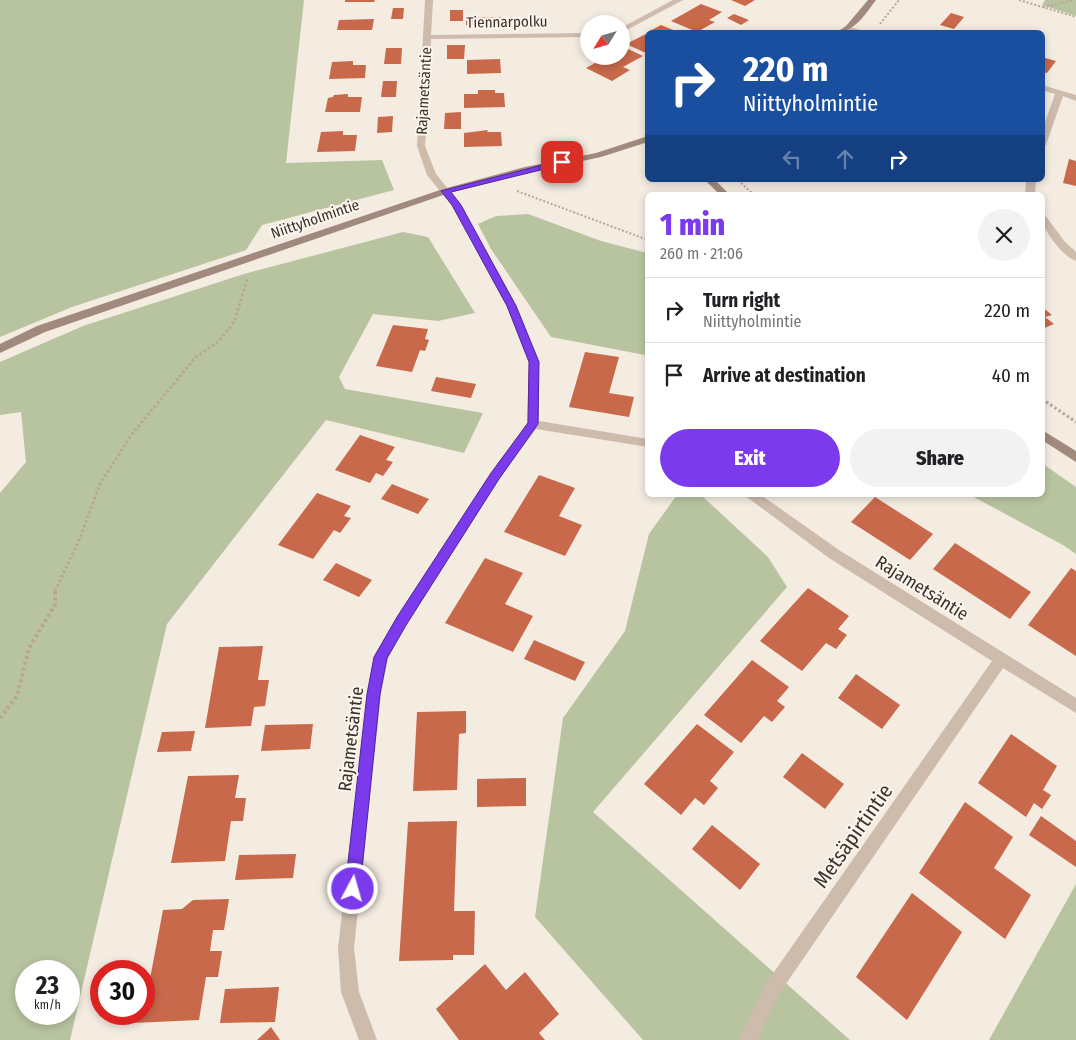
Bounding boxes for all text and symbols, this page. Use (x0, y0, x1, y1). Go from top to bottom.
street label: Tiennarpolku (466, 12, 548, 32)
north arrow (580, 15, 630, 65)
map controls (580, 15, 630, 65)
street label: Rajametsäntie (413, 47, 435, 135)
text: 220 m (743, 48, 829, 90)
icon: right (660, 50, 725, 115)
text: Niittyholmintie (743, 90, 878, 117)
pin (541, 141, 583, 183)
icon: left (778, 145, 806, 173)
icon: ahead (831, 145, 859, 173)
icon: right (884, 145, 912, 173)
icon: arrive (548, 148, 576, 176)
street label: Niittyholmintie (268, 195, 362, 243)
text: 1 min (660, 207, 725, 243)
button: close (978, 209, 1030, 261)
text: 260 m · 21:06 (660, 244, 743, 263)
text: Turn right (703, 289, 780, 312)
icon: right (660, 296, 688, 324)
text: 220 m (984, 299, 1030, 322)
text: Niittyholmintie (703, 312, 801, 331)
icon: arrive (660, 361, 688, 389)
text: Arrive at destination (703, 364, 866, 387)
text: 40 m (992, 364, 1030, 387)
button: Exit (660, 429, 840, 487)
button: Share (850, 429, 1030, 487)
street label: Rajametsäntie (871, 551, 973, 625)
street label: Rajametsäntie (334, 685, 368, 793)
street label: Metsäpirtintie (808, 779, 898, 893)
position arrow (326, 862, 378, 914)
speed limit sign: 30 (90, 960, 155, 1025)
text: 23 (36, 971, 59, 1001)
text: km/h (34, 998, 61, 1012)

